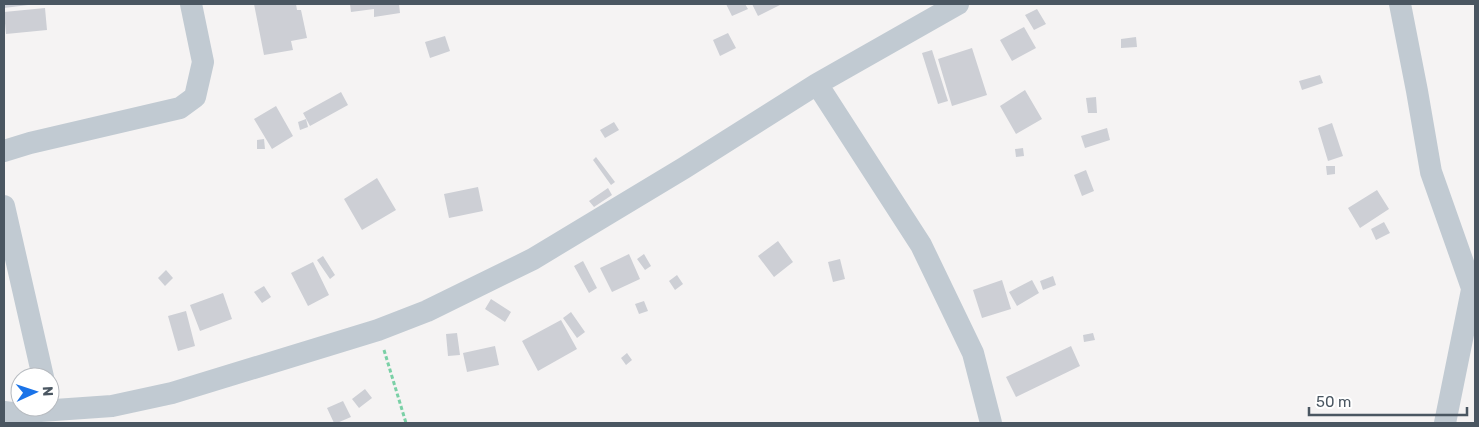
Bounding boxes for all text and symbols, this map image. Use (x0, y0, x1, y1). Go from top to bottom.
north arrow (10, 367, 60, 417)
scale bar (1309, 384, 1466, 416)
text: N (39, 386, 56, 397)
text: 50 m (1316, 393, 1351, 411)

